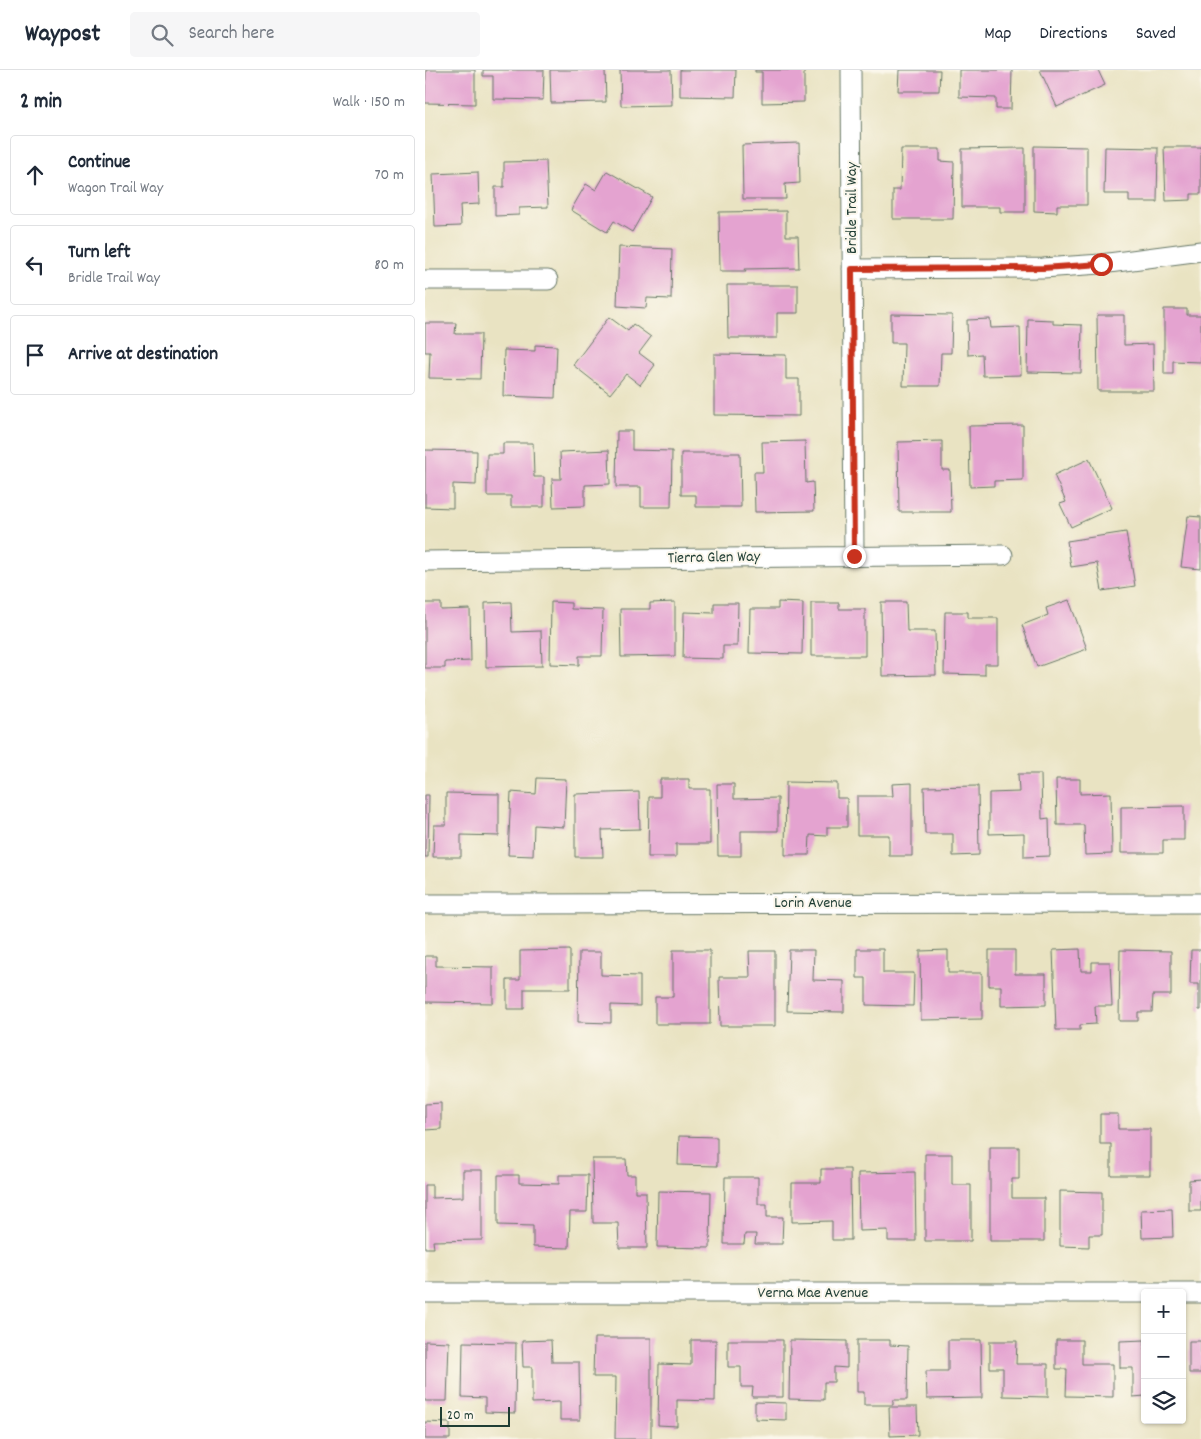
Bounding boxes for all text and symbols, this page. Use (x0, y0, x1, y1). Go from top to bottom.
search box (130, 12, 480, 57)
text: Waypost (25, 18, 100, 52)
icon: search (148, 21, 176, 49)
text: Search here (188, 21, 274, 48)
text: Map (984, 22, 1011, 47)
text: Directions (1039, 22, 1108, 47)
text: Saved (1136, 22, 1176, 47)
text: 2 min (20, 88, 62, 118)
text: Walk · 150 m (333, 91, 405, 114)
text: Continue (68, 150, 130, 177)
icon: ahead (21, 161, 49, 189)
street label: Bridle Trail Way (841, 162, 864, 254)
text: 70 m (374, 164, 404, 187)
text: Wagon Trail Way (68, 177, 163, 200)
text: Turn left (68, 240, 131, 267)
icon: left (21, 251, 49, 279)
route start (1090, 253, 1113, 276)
text: 80 m (374, 254, 404, 277)
text: Bridle Trail Way (68, 267, 160, 290)
icon: arrive (21, 341, 49, 369)
text: Arrive at destination (68, 342, 218, 369)
route end (843, 545, 866, 568)
street label: Tierra Glen Way (668, 546, 761, 570)
street label: Lorin Avenue (774, 892, 852, 915)
street label: Verna Mae Avenue (758, 1282, 868, 1305)
map controls (1141, 1289, 1186, 1424)
button: + (1141, 1289, 1186, 1334)
button: − (1141, 1334, 1186, 1379)
button: layers (1141, 1379, 1186, 1424)
scale bar (440, 1404, 510, 1427)
text: 20 m (447, 1406, 474, 1426)

